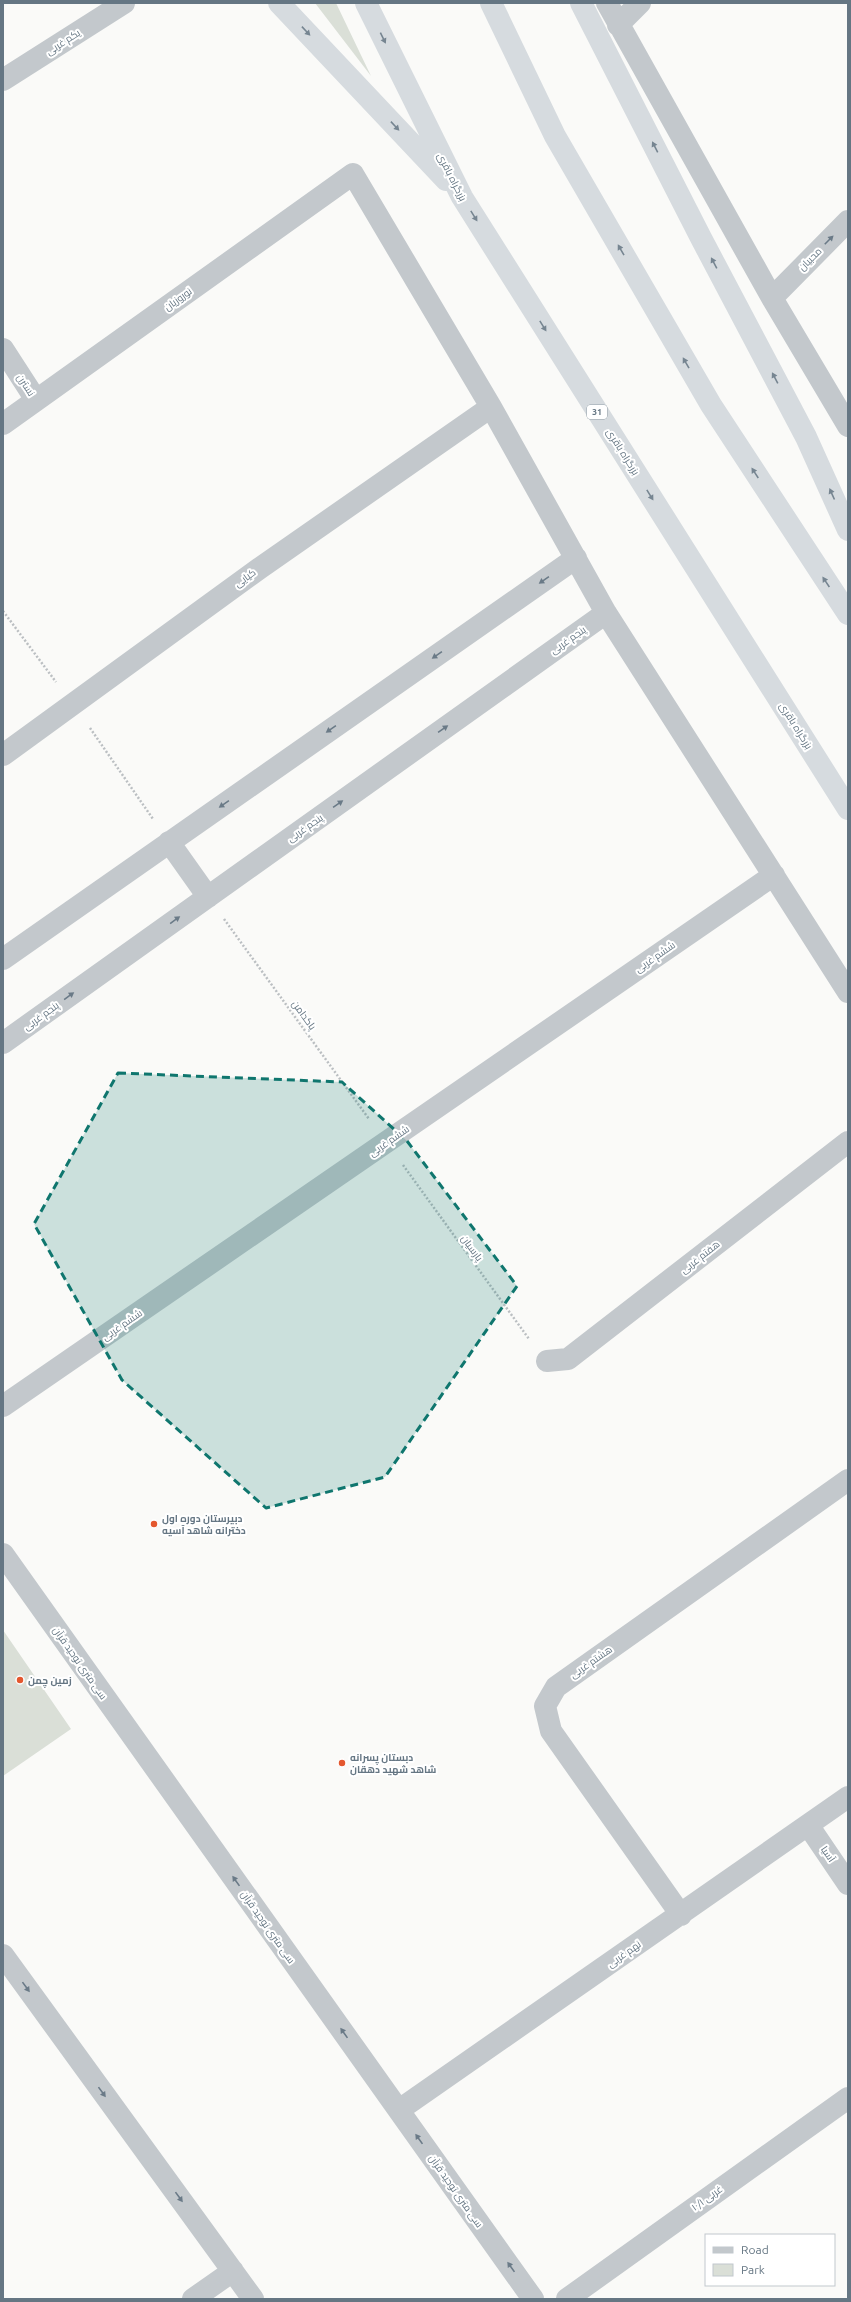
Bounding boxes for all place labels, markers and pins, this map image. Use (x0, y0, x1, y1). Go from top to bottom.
place label: دبیرستان دوره اول دخترانه شاهد آسیه (162, 1513, 246, 1537)
marker: دبیرستان دوره اول دخترانه شاهد آسیه (149, 1519, 159, 1529)
marker: زمین چمن (15, 1675, 25, 1685)
place label: زمین چمن (28, 1675, 72, 1688)
place label: دبستان پسرانه شاهد شهید دهقان (350, 1752, 436, 1776)
marker: دبستان پسرانه شاهد شهید دهقان (337, 1758, 347, 1768)

